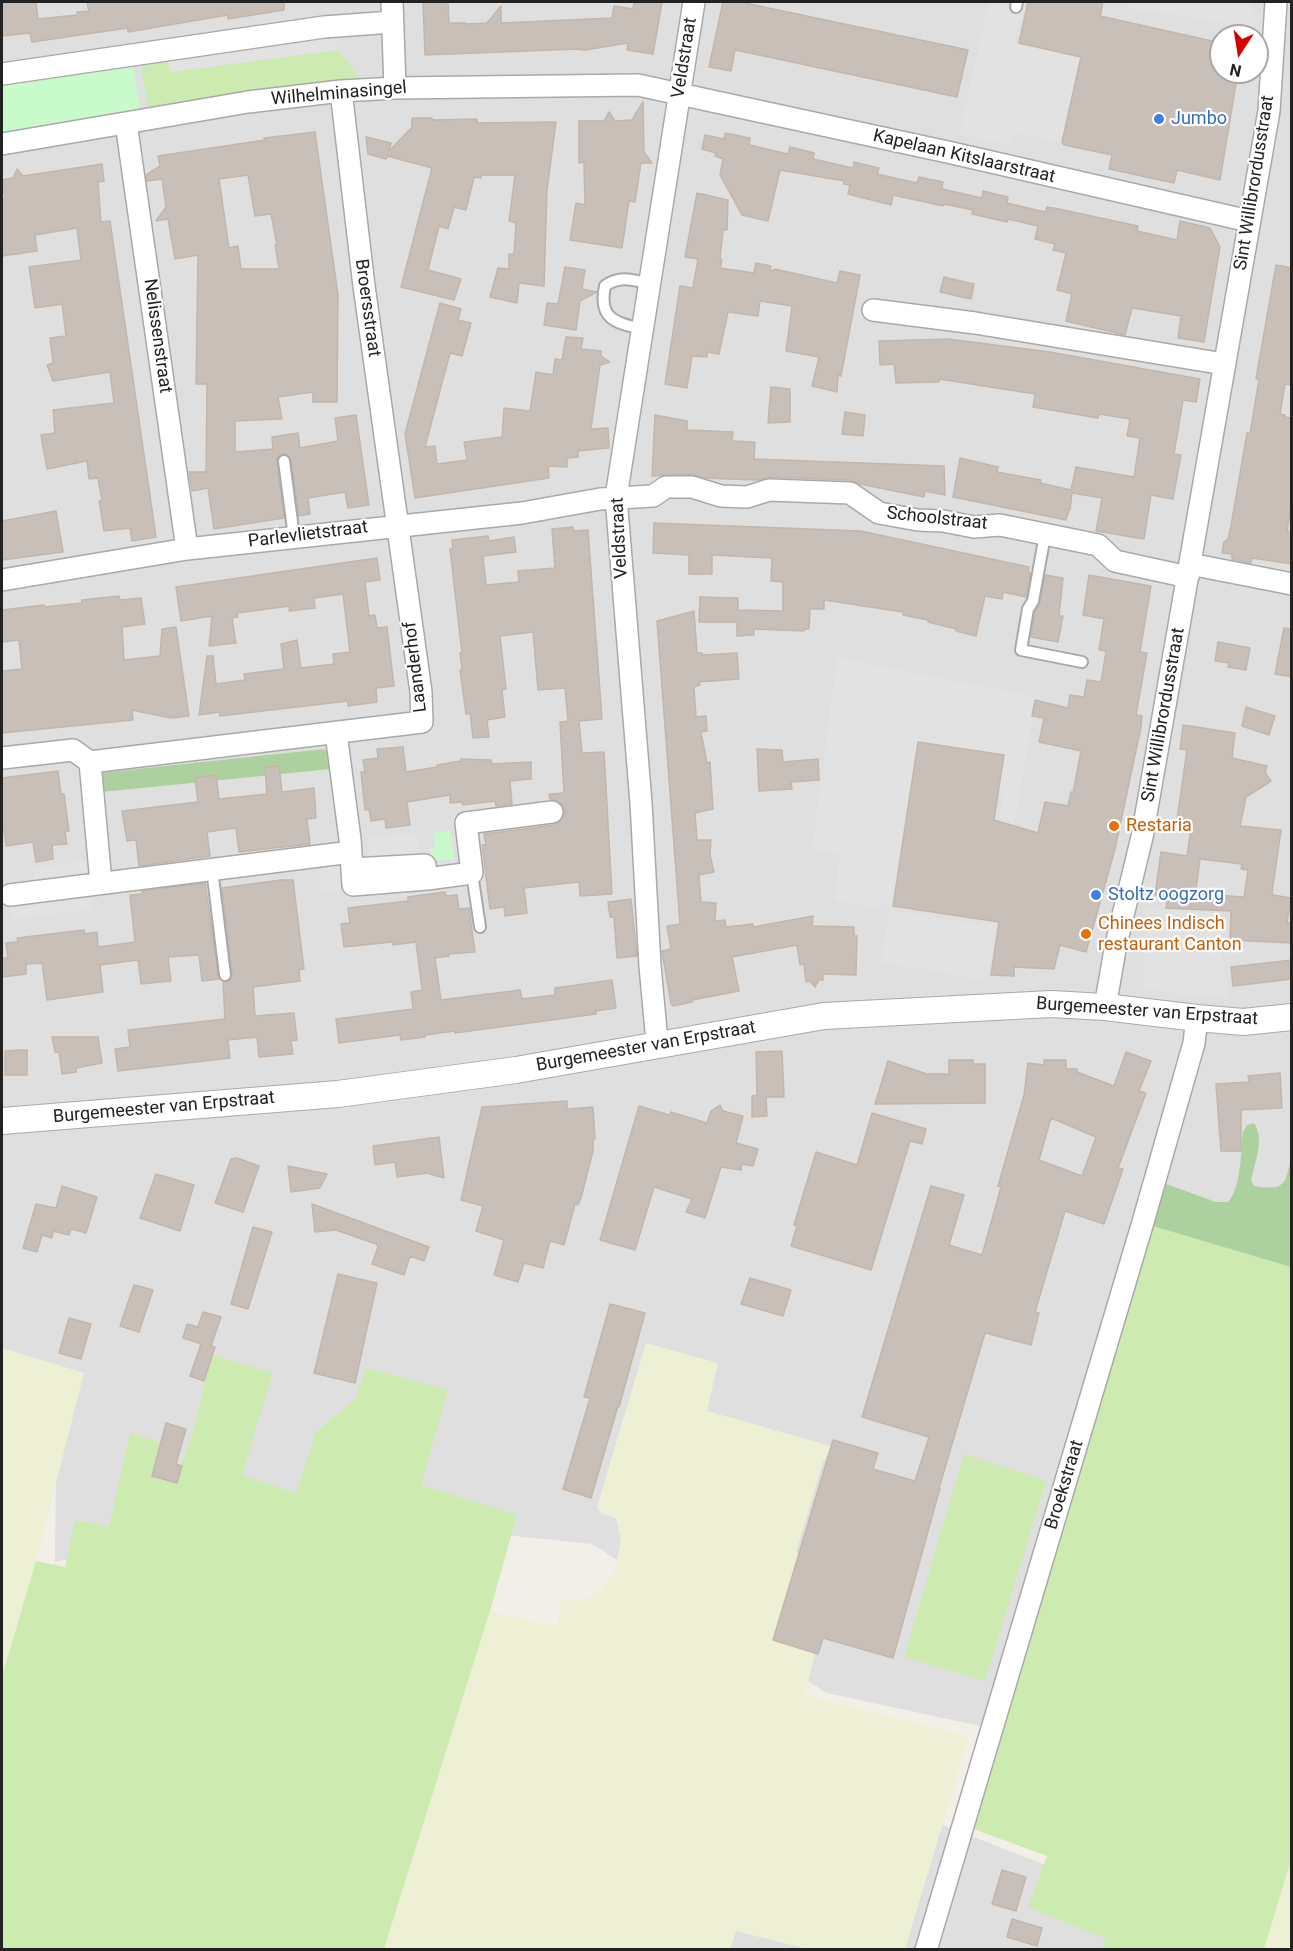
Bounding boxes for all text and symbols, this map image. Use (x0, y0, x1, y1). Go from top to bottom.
street label: Veldstraat (668, 16, 702, 100)
north arrow (1209, 24, 1269, 84)
text: N (1228, 60, 1243, 81)
street label: Wilhelminasingel (270, 77, 408, 111)
street label: Sint Willibrordusstraat (1231, 94, 1279, 272)
place label: Jumbo (1171, 108, 1227, 130)
marker: Jumbo (1152, 112, 1166, 126)
street label: Kapelaan Kitslaarstraat (871, 126, 1057, 188)
street label: Broersstraat (349, 258, 385, 358)
street label: Nelissenstraat (138, 277, 176, 395)
street label: Veldstraat (607, 497, 633, 579)
street label: Schoolstraat (885, 503, 989, 535)
street label: Parlevlietstraat (247, 517, 369, 553)
street label: Laanderhof (400, 620, 432, 714)
street label: Sint Willibrordusstraat (1138, 626, 1190, 804)
place label: Restaria (1126, 815, 1192, 837)
marker: Restaria (1107, 819, 1121, 833)
place label: Stoltz oogzorg (1108, 884, 1224, 906)
marker: Stoltz oogzorg (1089, 888, 1103, 902)
place label: Chinees Indisch restaurant Canton (1098, 913, 1242, 956)
marker: Chinees Indisch restaurant Canton (1079, 927, 1093, 941)
street label: Burgemeester van Erpstraat (1035, 993, 1259, 1031)
street label: Burgemeester van Erpstraat (535, 1017, 757, 1077)
street label: Burgemeester van Erpstraat (52, 1088, 276, 1128)
street label: Broekstraat (1041, 1438, 1089, 1532)

